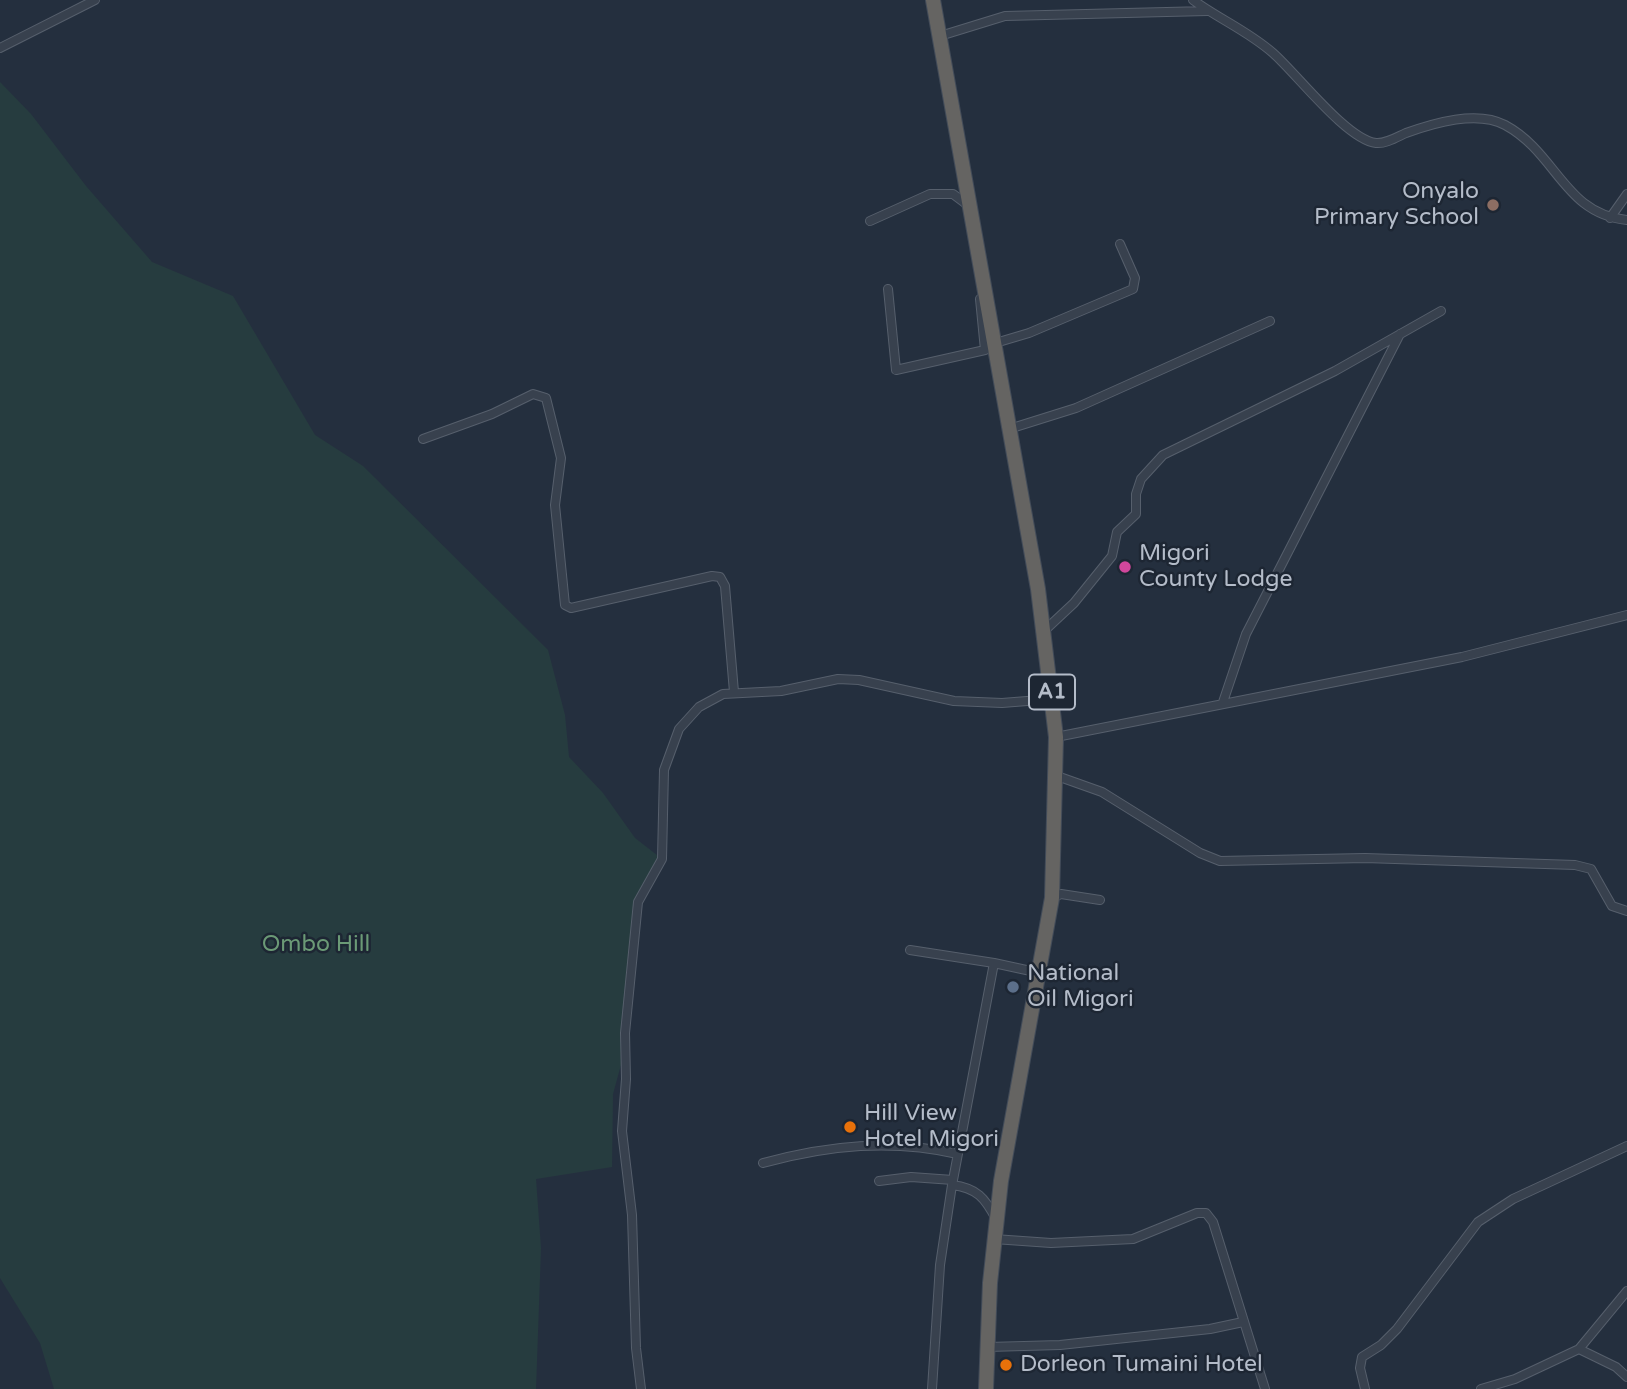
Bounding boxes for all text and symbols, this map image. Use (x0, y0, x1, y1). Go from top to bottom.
place label: Onyalo Primary School (1314, 178, 1479, 232)
marker: Onyalo Primary School (1485, 197, 1501, 213)
place label: Migori County Lodge (1139, 540, 1293, 594)
marker: Migori County Lodge (1117, 559, 1133, 575)
road number: A1 (1029, 674, 1075, 710)
park label: Ombo Hill (262, 931, 370, 959)
place label: National Oil Migori (1027, 960, 1134, 1014)
marker: National Oil Migori (1005, 979, 1021, 995)
place label: Hill View Hotel Migori (864, 1100, 999, 1154)
marker: Hill View Hotel Migori (842, 1119, 858, 1135)
place label: Dorleon Tumaini Hotel (1020, 1351, 1263, 1379)
marker: Dorleon Tumaini Hotel (998, 1357, 1014, 1373)

